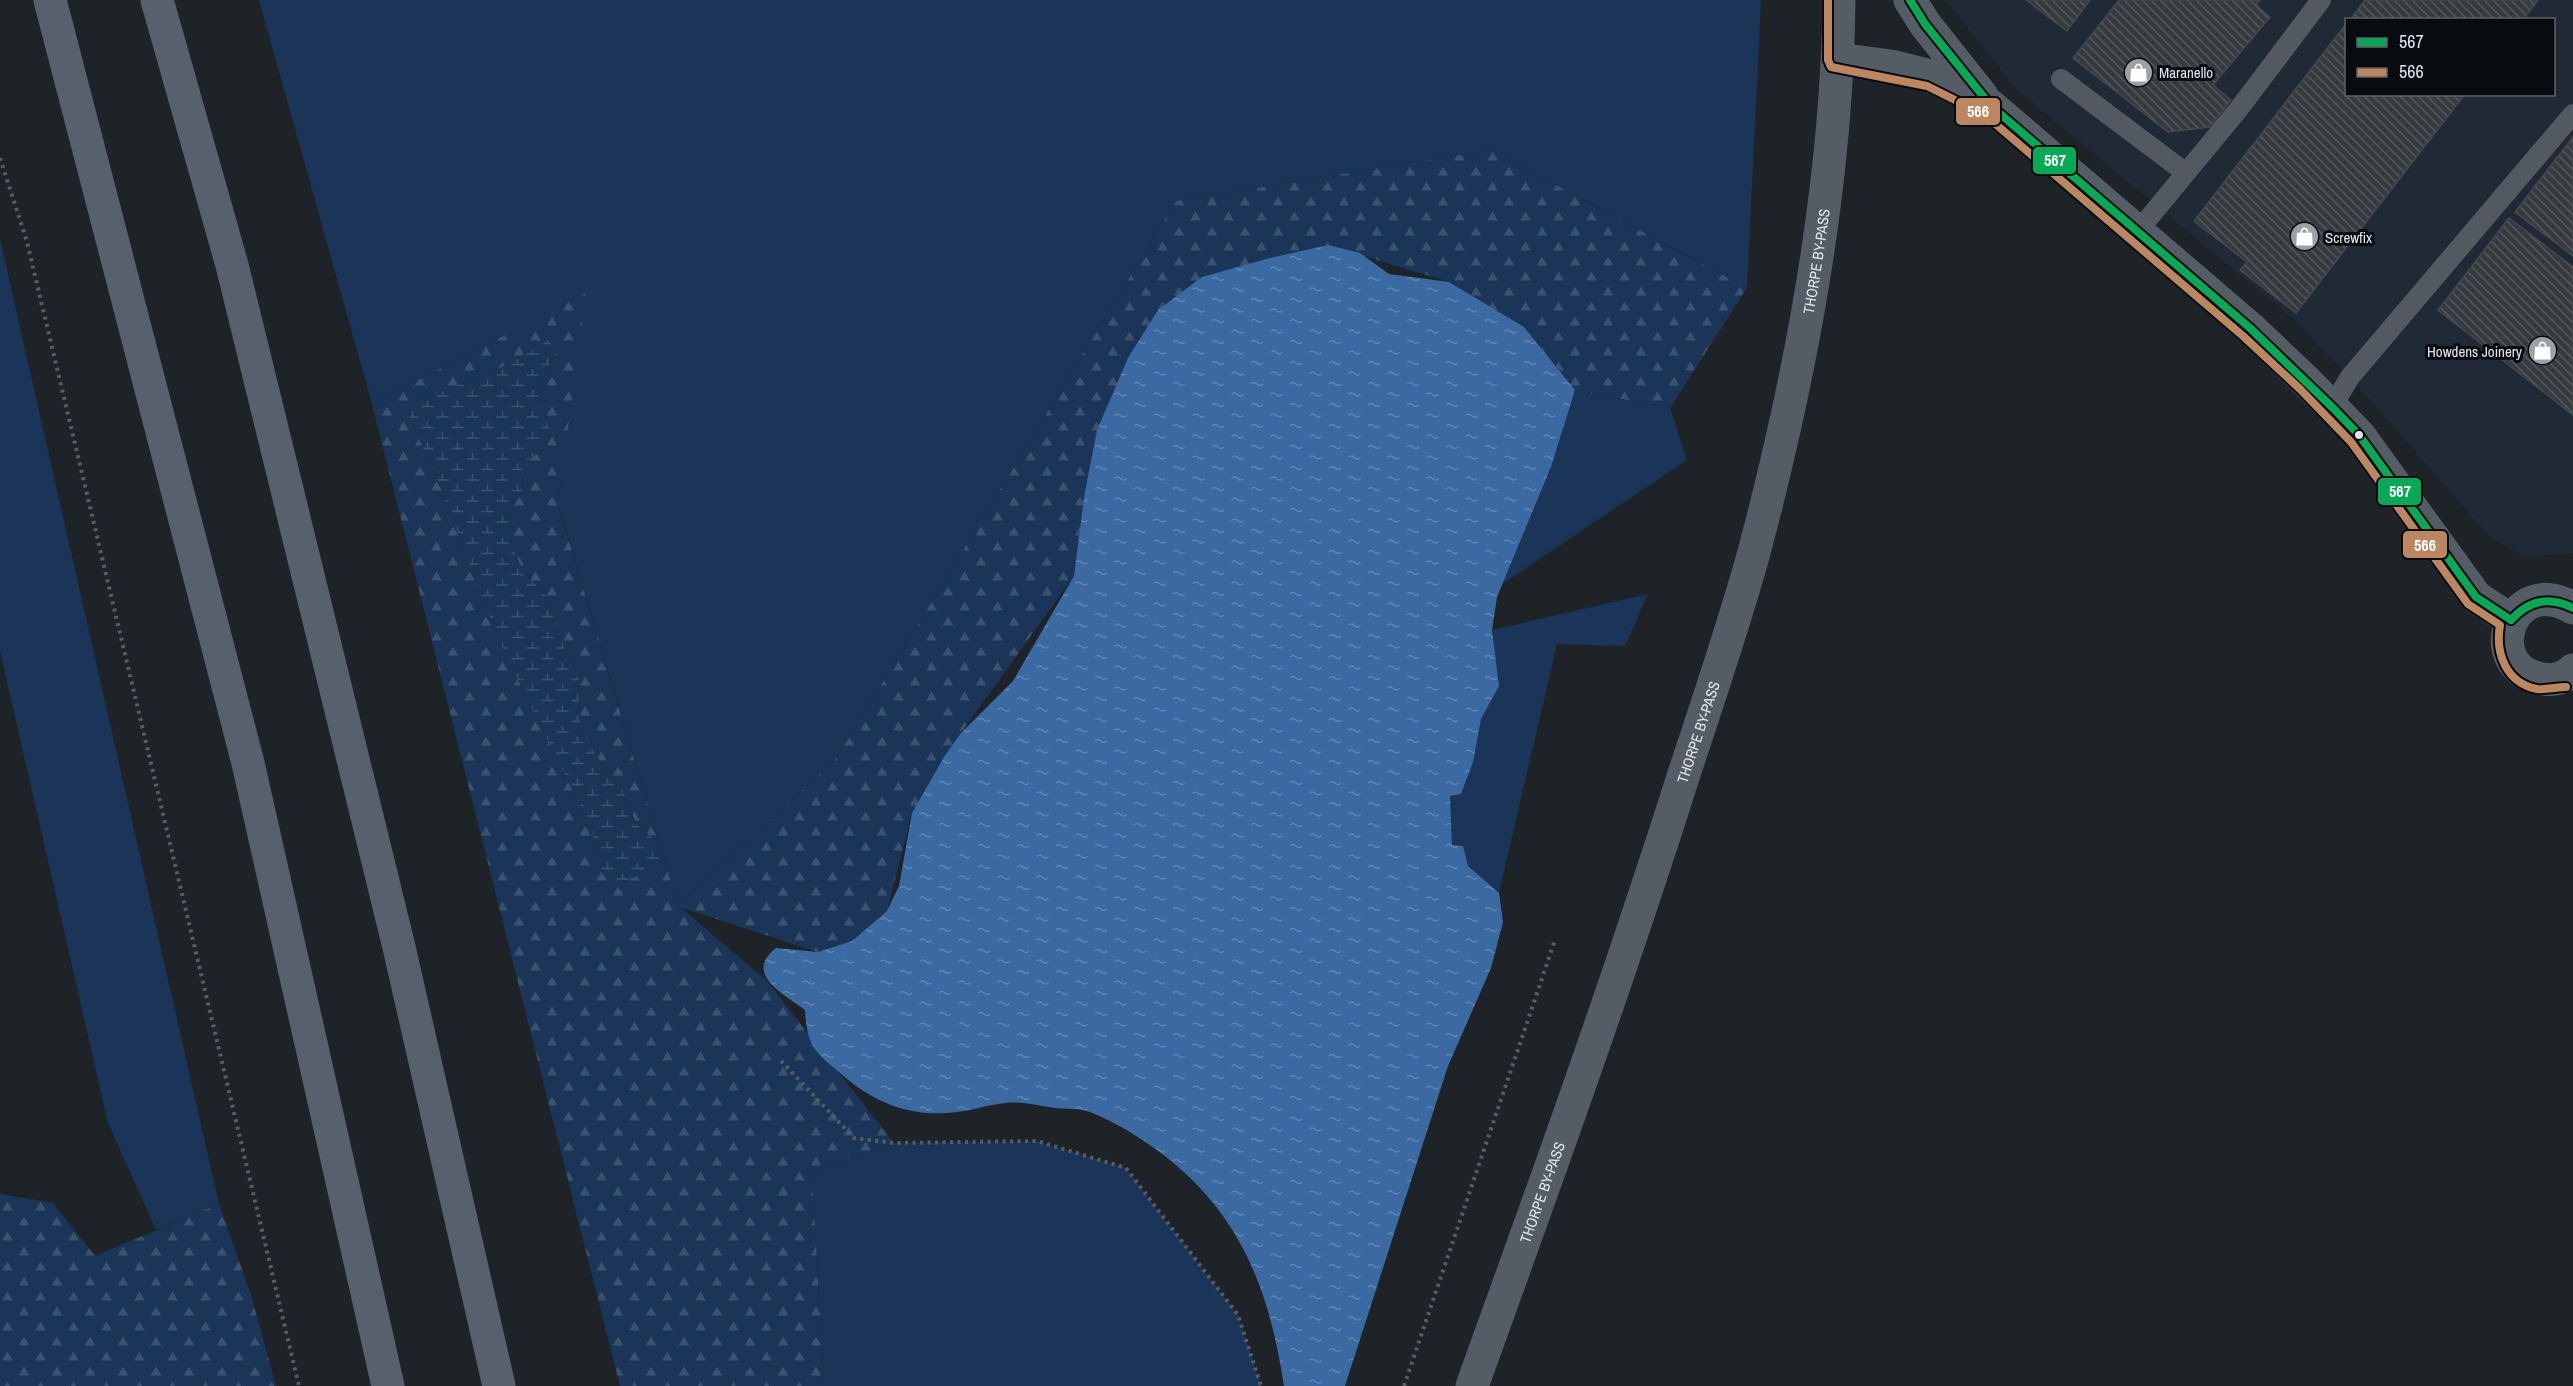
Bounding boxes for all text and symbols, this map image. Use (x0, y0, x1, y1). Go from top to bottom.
legend (2345, 18, 2555, 96)
text: 567 (2399, 29, 2424, 54)
shop icon: Maranello (2122, 56, 2154, 88)
text: 566 (2399, 59, 2424, 84)
place label: Maranello (2159, 62, 2213, 83)
line badge: 566 (1955, 97, 2001, 126)
text: 566 (1967, 100, 1989, 122)
line badge: 567 (2032, 146, 2077, 175)
text: 567 (2044, 149, 2066, 171)
street label: THORPE BY-PASS (1797, 207, 1834, 315)
shop icon: Screwfix (2288, 221, 2320, 253)
place label: Screwfix (2325, 227, 2373, 248)
shop icon: Howdens Joinery (2527, 335, 2559, 367)
place label: Howdens Joinery (2427, 341, 2523, 362)
unlabelled marker (2353, 429, 2365, 441)
line badge: 567 (2377, 477, 2422, 506)
text: 567 (2389, 480, 2411, 502)
line badge: 566 (2402, 530, 2448, 559)
text: 566 (2414, 534, 2436, 556)
street label: THORPE BY-PASS (1671, 678, 1724, 786)
street label: THORPE BY-PASS (1514, 1139, 1569, 1246)

